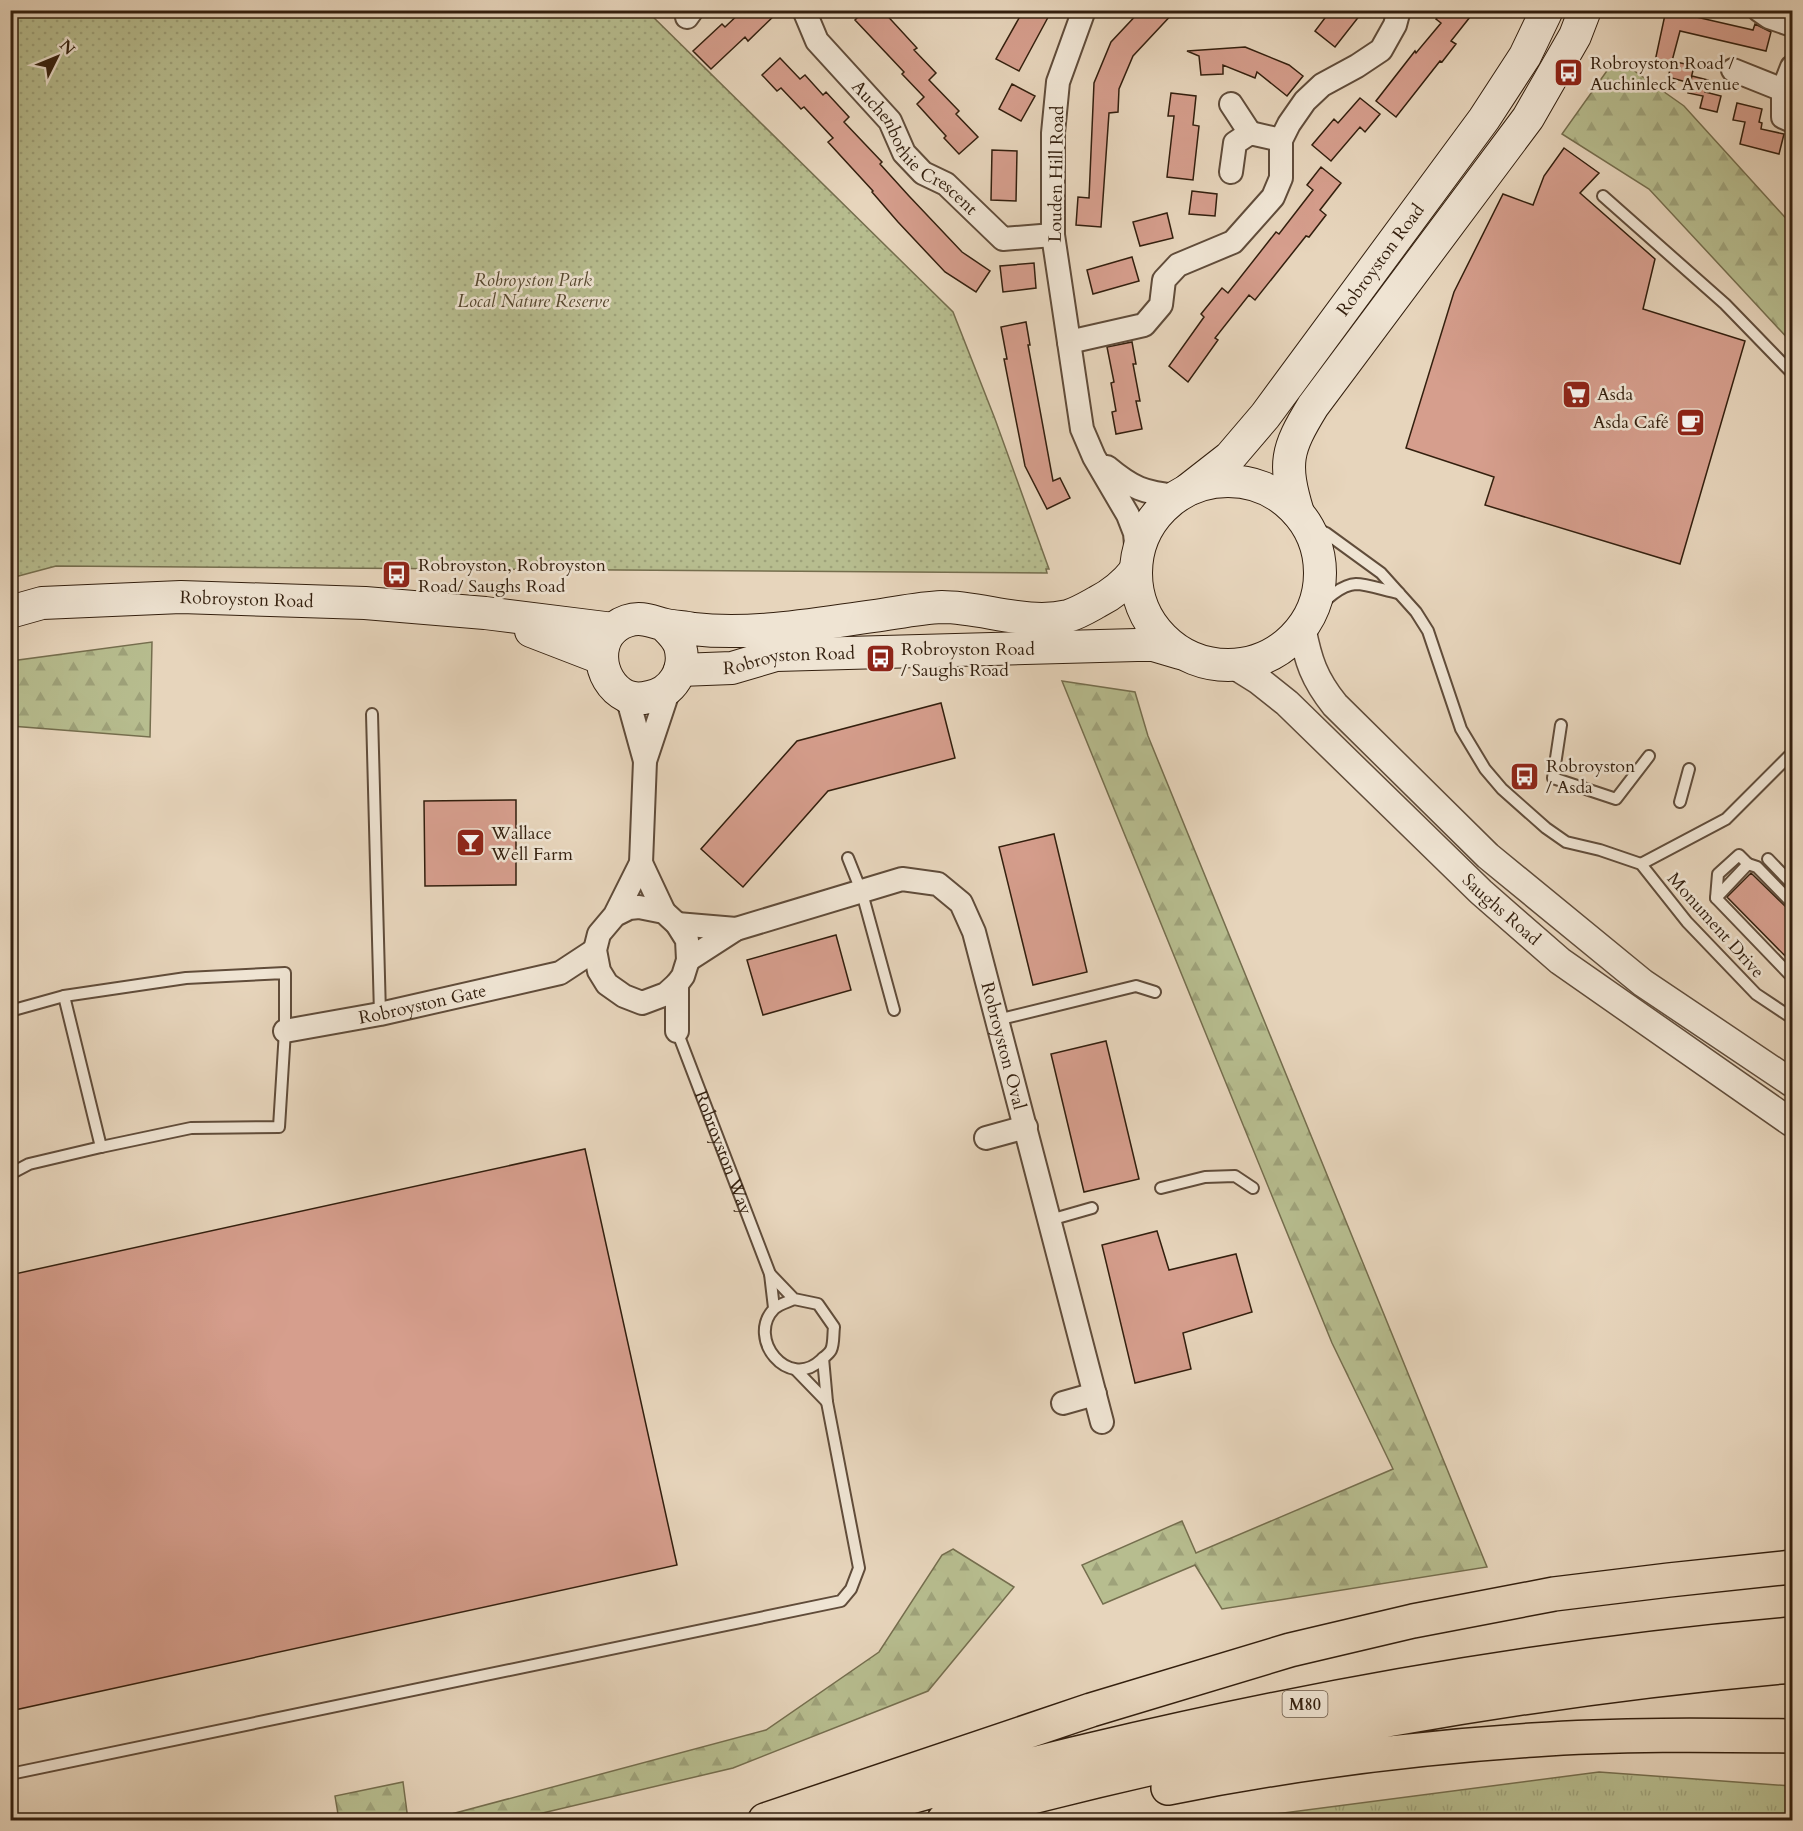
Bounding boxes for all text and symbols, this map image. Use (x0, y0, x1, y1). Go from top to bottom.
north arrow (27, 27, 87, 87)
text: N (54, 35, 80, 60)
place label: Robroyston Road / Auchinleck Avenue (1590, 51, 1740, 97)
bus stop icon: Robroyston Road / Auchinleck Avenue (1553, 57, 1585, 89)
street label: Auchenbothie Crescent (846, 75, 983, 221)
street label: Louden Hill Road (1043, 105, 1070, 243)
street label: Robroyston Road (1331, 198, 1431, 321)
park label: Robroyston Park Local Nature Reserve (457, 268, 610, 314)
supermarket icon: Asda (1560, 378, 1592, 410)
place label: Asda (1597, 382, 1633, 407)
cafe icon: Asda Café (1674, 406, 1706, 438)
place label: Asda Café (1593, 410, 1669, 435)
place label: Robroyston, Robroyston Road/ Saughs Road (418, 553, 607, 599)
bus stop icon: Robroyston, Robroyston Road/ Saughs Road (381, 559, 413, 591)
street label: Robroyston Road (179, 585, 314, 614)
place label: Robroyston Road / Saughs Road (901, 637, 1035, 683)
street label: Robroyston Road (723, 641, 856, 681)
bus stop icon: Robroyston Road / Saughs Road (864, 643, 896, 675)
place label: Robroyston / Asda (1546, 754, 1636, 800)
bus stop icon: Robroyston / Asda (1509, 760, 1541, 792)
place label: Wallace Well Farm (490, 821, 574, 867)
bar icon: Wallace Well Farm (454, 827, 486, 859)
street label: Monument Drive (1661, 867, 1770, 984)
street label: Saughs Road (1456, 868, 1546, 952)
street label: Robroyston Gate (357, 978, 489, 1031)
street label: Robroyston Oval (975, 979, 1032, 1113)
street label: Robroyston Way (688, 1087, 758, 1219)
road number: M80 (1282, 1691, 1328, 1717)

